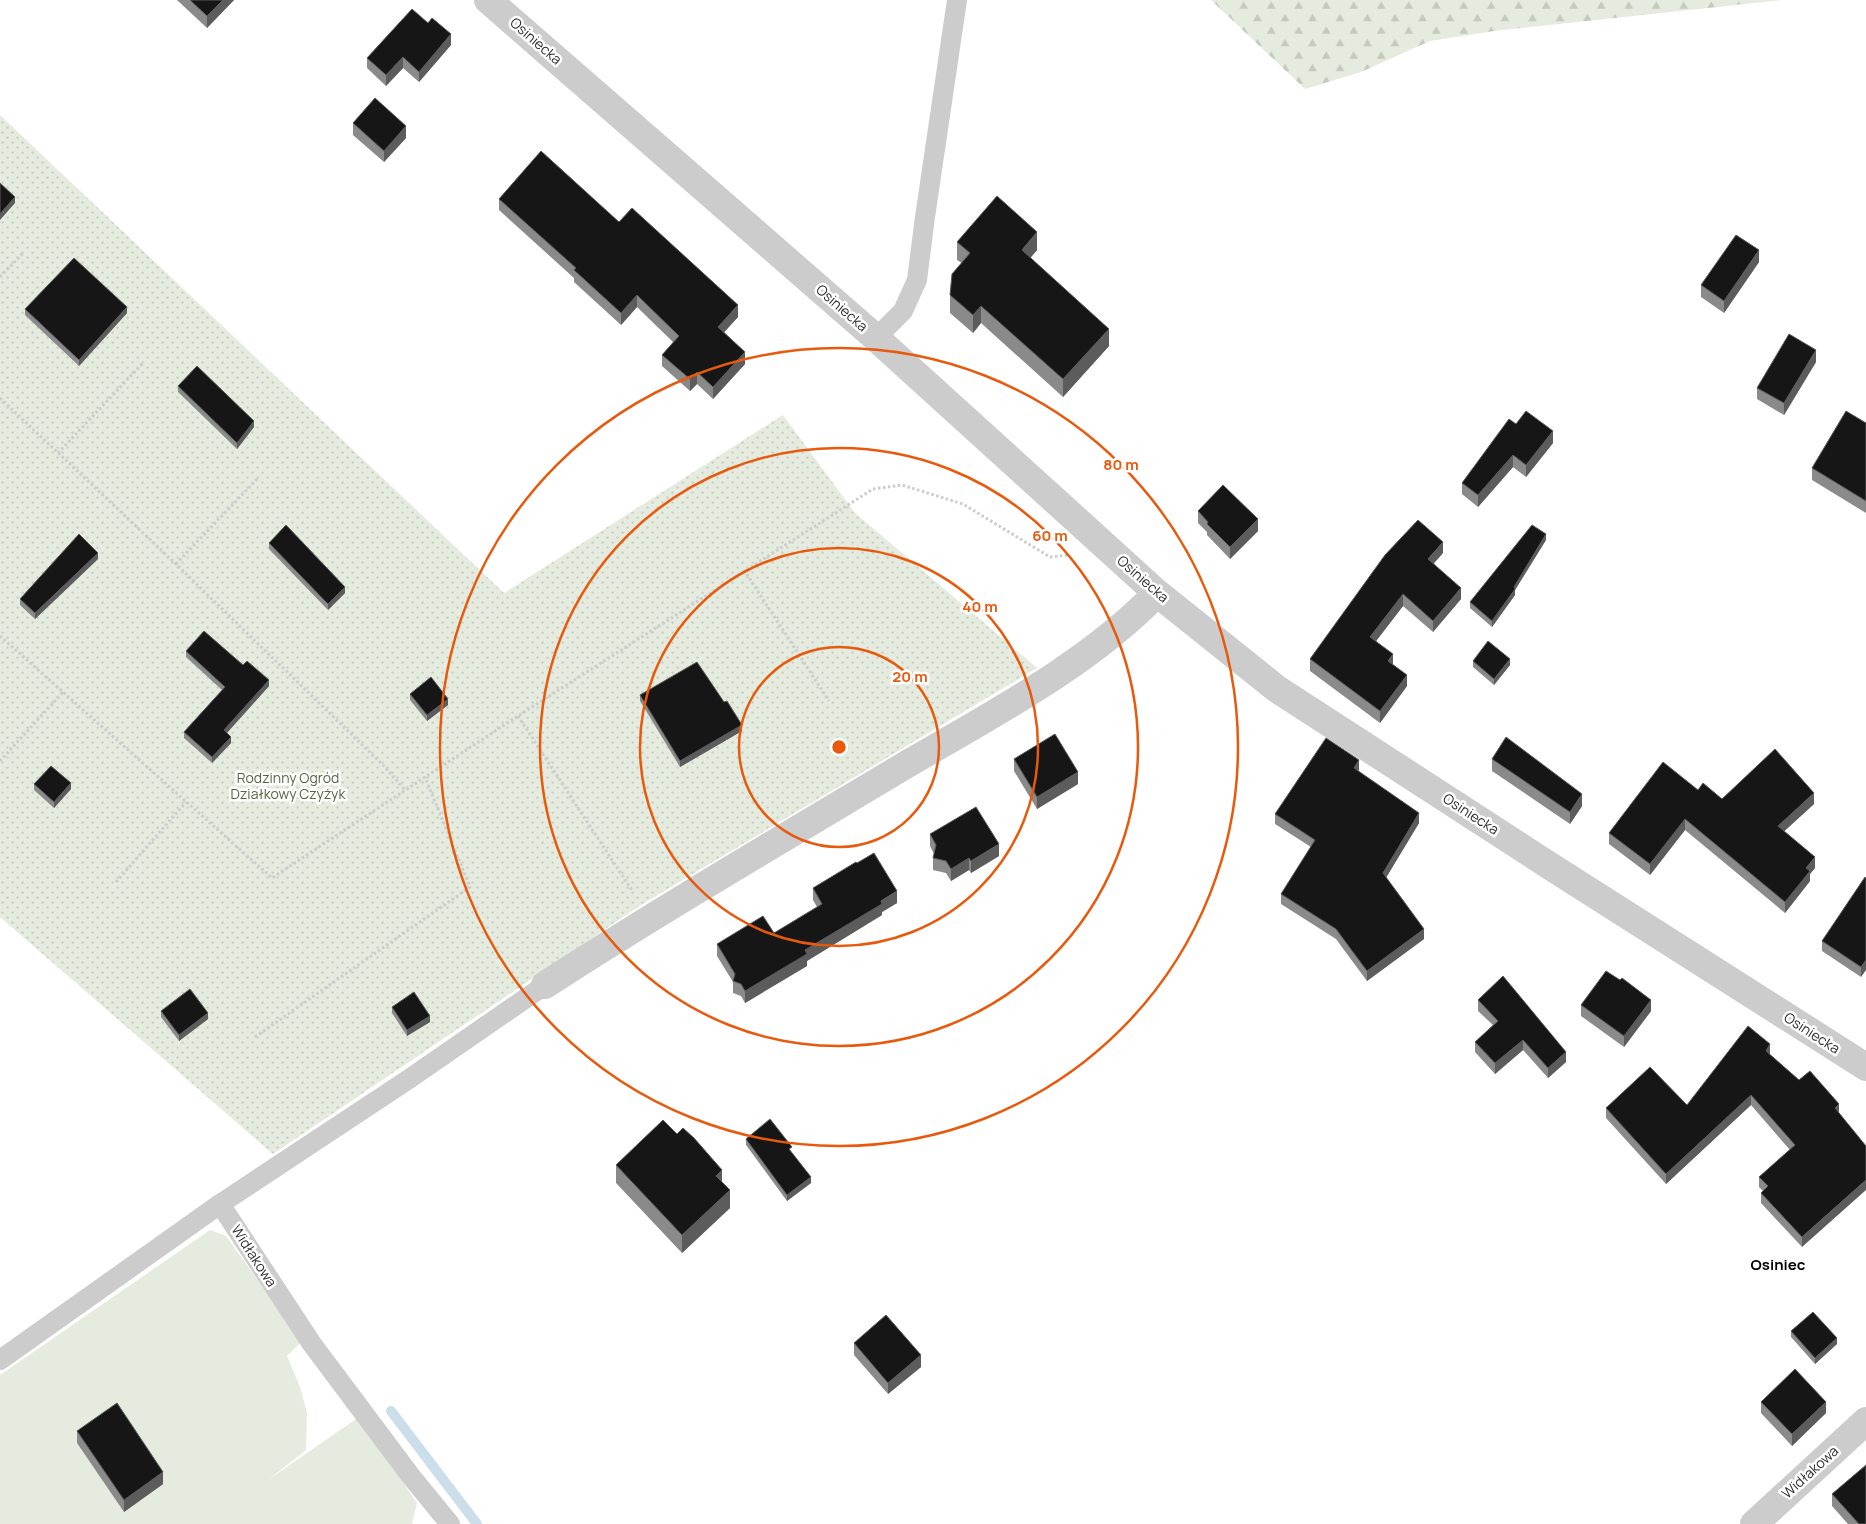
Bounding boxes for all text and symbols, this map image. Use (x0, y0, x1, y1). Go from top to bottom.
street label: Osiniecka (506, 13, 566, 68)
street label: Osiniecka (812, 280, 872, 335)
text: 80 m (1103, 454, 1139, 475)
text: 60 m (1032, 525, 1068, 546)
street label: Osiniecka (1113, 551, 1173, 606)
text: 40 m (962, 596, 998, 617)
text: 20 m (892, 666, 928, 687)
centre of rings (830, 738, 848, 756)
park label: Rodzinny Ogród Działkowy Czyżyk (231, 768, 346, 803)
street label: Osiniecka (1440, 788, 1503, 839)
street label: Osiniecka (1781, 1007, 1844, 1058)
street label: Widłakowa (227, 1221, 281, 1290)
district label: Osiniec (1751, 1254, 1806, 1275)
street label: Widłakowa (1777, 1441, 1842, 1502)

